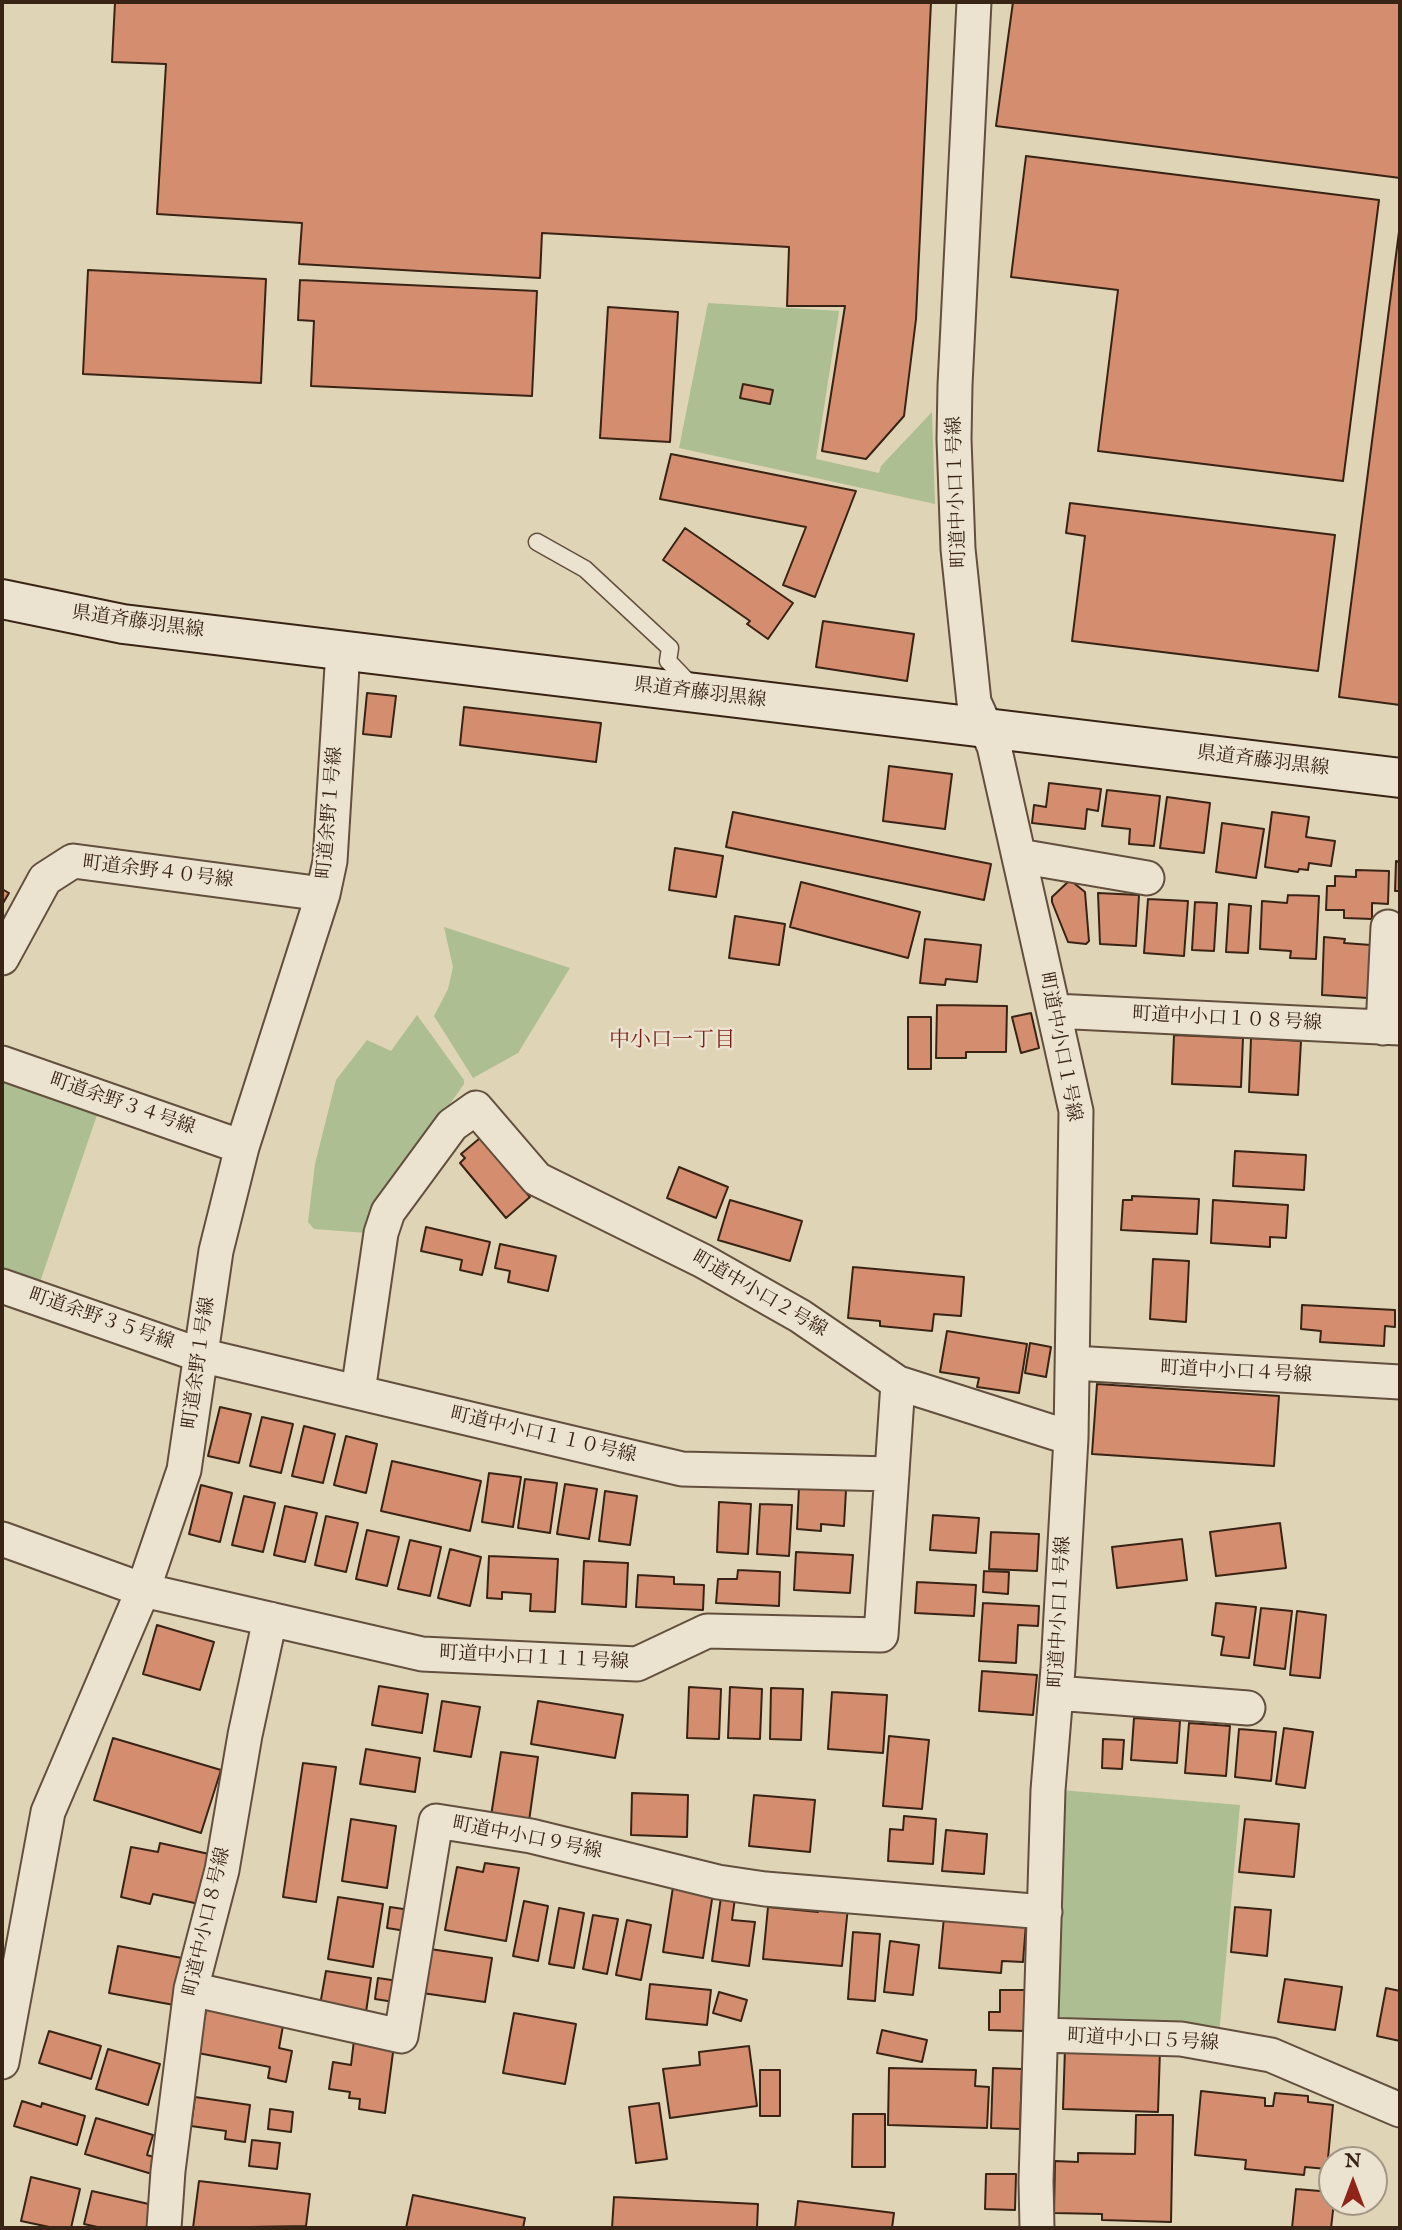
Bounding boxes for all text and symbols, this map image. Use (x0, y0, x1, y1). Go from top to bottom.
street label: 町道中小口１号線 (944, 416, 972, 568)
street label: 県道斉藤羽黒線 (71, 602, 205, 644)
street label: 県道斉藤羽黒線 (633, 675, 767, 713)
street label: 県道斉藤羽黒線 (1196, 743, 1330, 781)
street label: 町道余野１号線 (314, 746, 348, 880)
street label: 町道余野４０号線 (81, 852, 235, 894)
street label: 町道中小口１号線 (1033, 970, 1085, 1124)
street label: 町道中小口１０８号線 (1132, 1004, 1322, 1036)
district label: 中小口一丁目 (609, 1029, 735, 1055)
street label: 町道余野３４号線 (46, 1069, 198, 1141)
street label: 町道中小口２号線 (687, 1247, 831, 1343)
street label: 町道余野３５号線 (25, 1284, 177, 1356)
street label: 町道余野１号線 (179, 1296, 221, 1430)
street label: 町道中小口４号線 (1160, 1358, 1312, 1388)
street label: 町道中小口１１０号線 (448, 1404, 638, 1468)
street label: 町道中小口１号線 (1046, 1536, 1076, 1688)
street label: 町道中小口１１１号線 (439, 1643, 629, 1675)
street label: 町道中小口９号線 (450, 1813, 604, 1865)
street label: 町道中小口８号線 (180, 1845, 236, 1999)
street label: 町道中小口５号線 (1067, 2026, 1219, 2056)
north arrow (1318, 2146, 1388, 2216)
text: N (1345, 2150, 1361, 2174)

